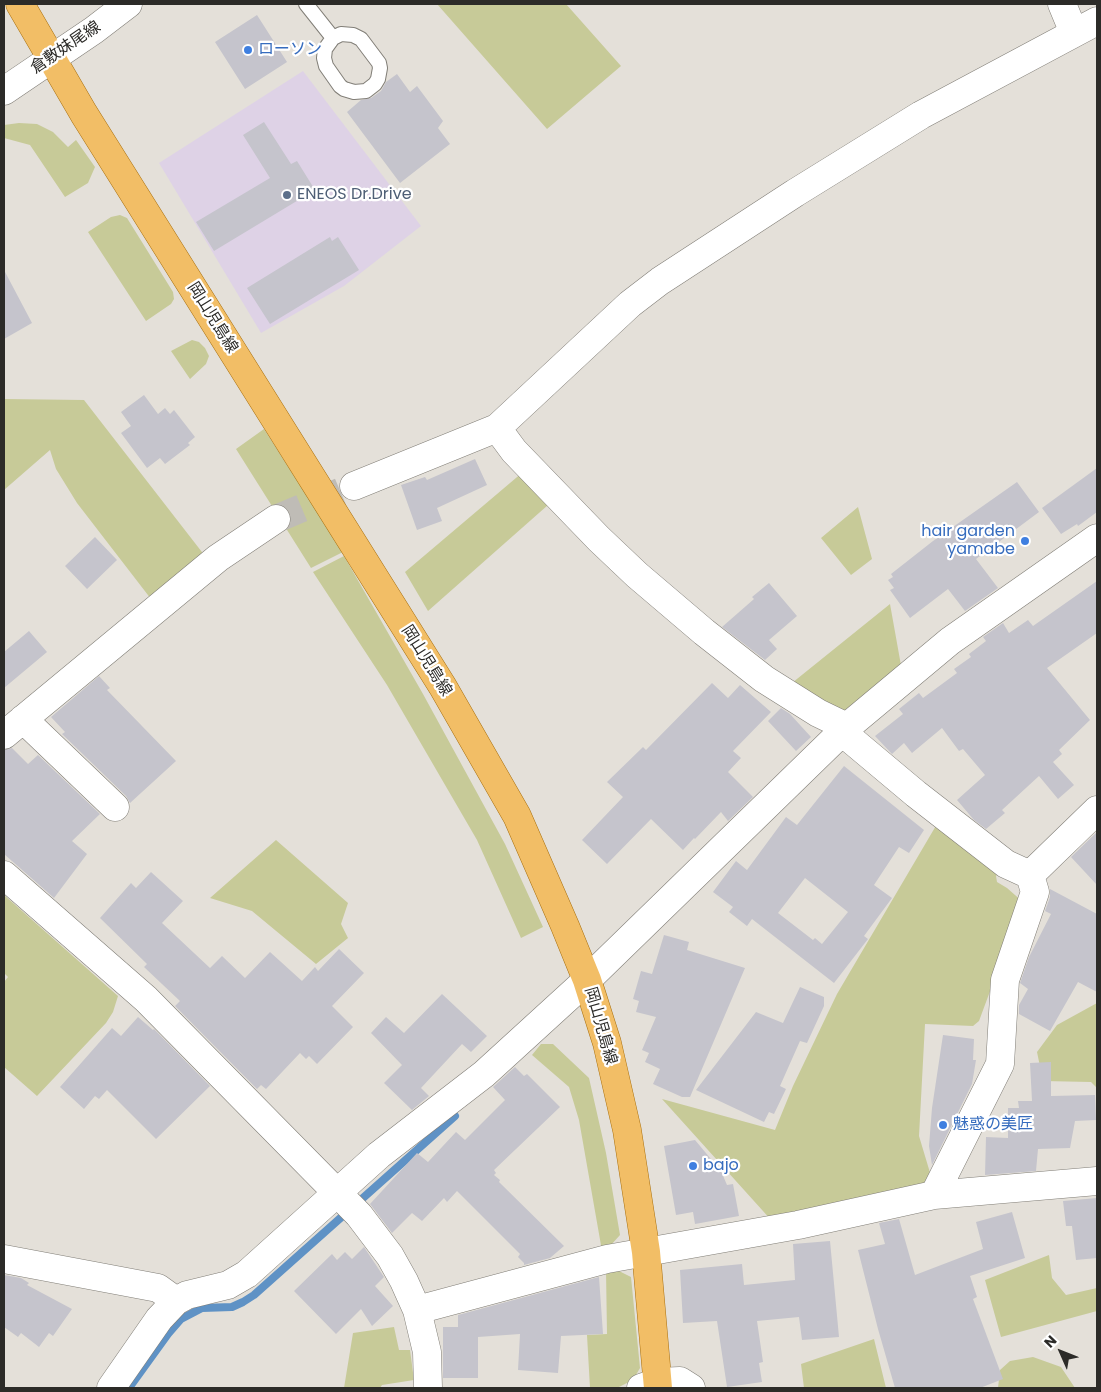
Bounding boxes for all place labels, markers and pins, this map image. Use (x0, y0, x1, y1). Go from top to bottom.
place label: ローソン (258, 40, 322, 60)
marker: ローソン (242, 44, 254, 56)
place label: ENEOS Dr.Drive (297, 185, 412, 205)
marker: ENEOS Dr.Drive (281, 189, 293, 201)
place label: hair garden yamabe (921, 522, 1015, 560)
marker: hair garden yamabe (1019, 535, 1031, 547)
place label: 魅惑の美匠 (953, 1115, 1033, 1135)
marker: 魅惑の美匠 (937, 1119, 949, 1131)
place label: bajo (703, 1156, 739, 1176)
marker: bajo (687, 1160, 699, 1172)

